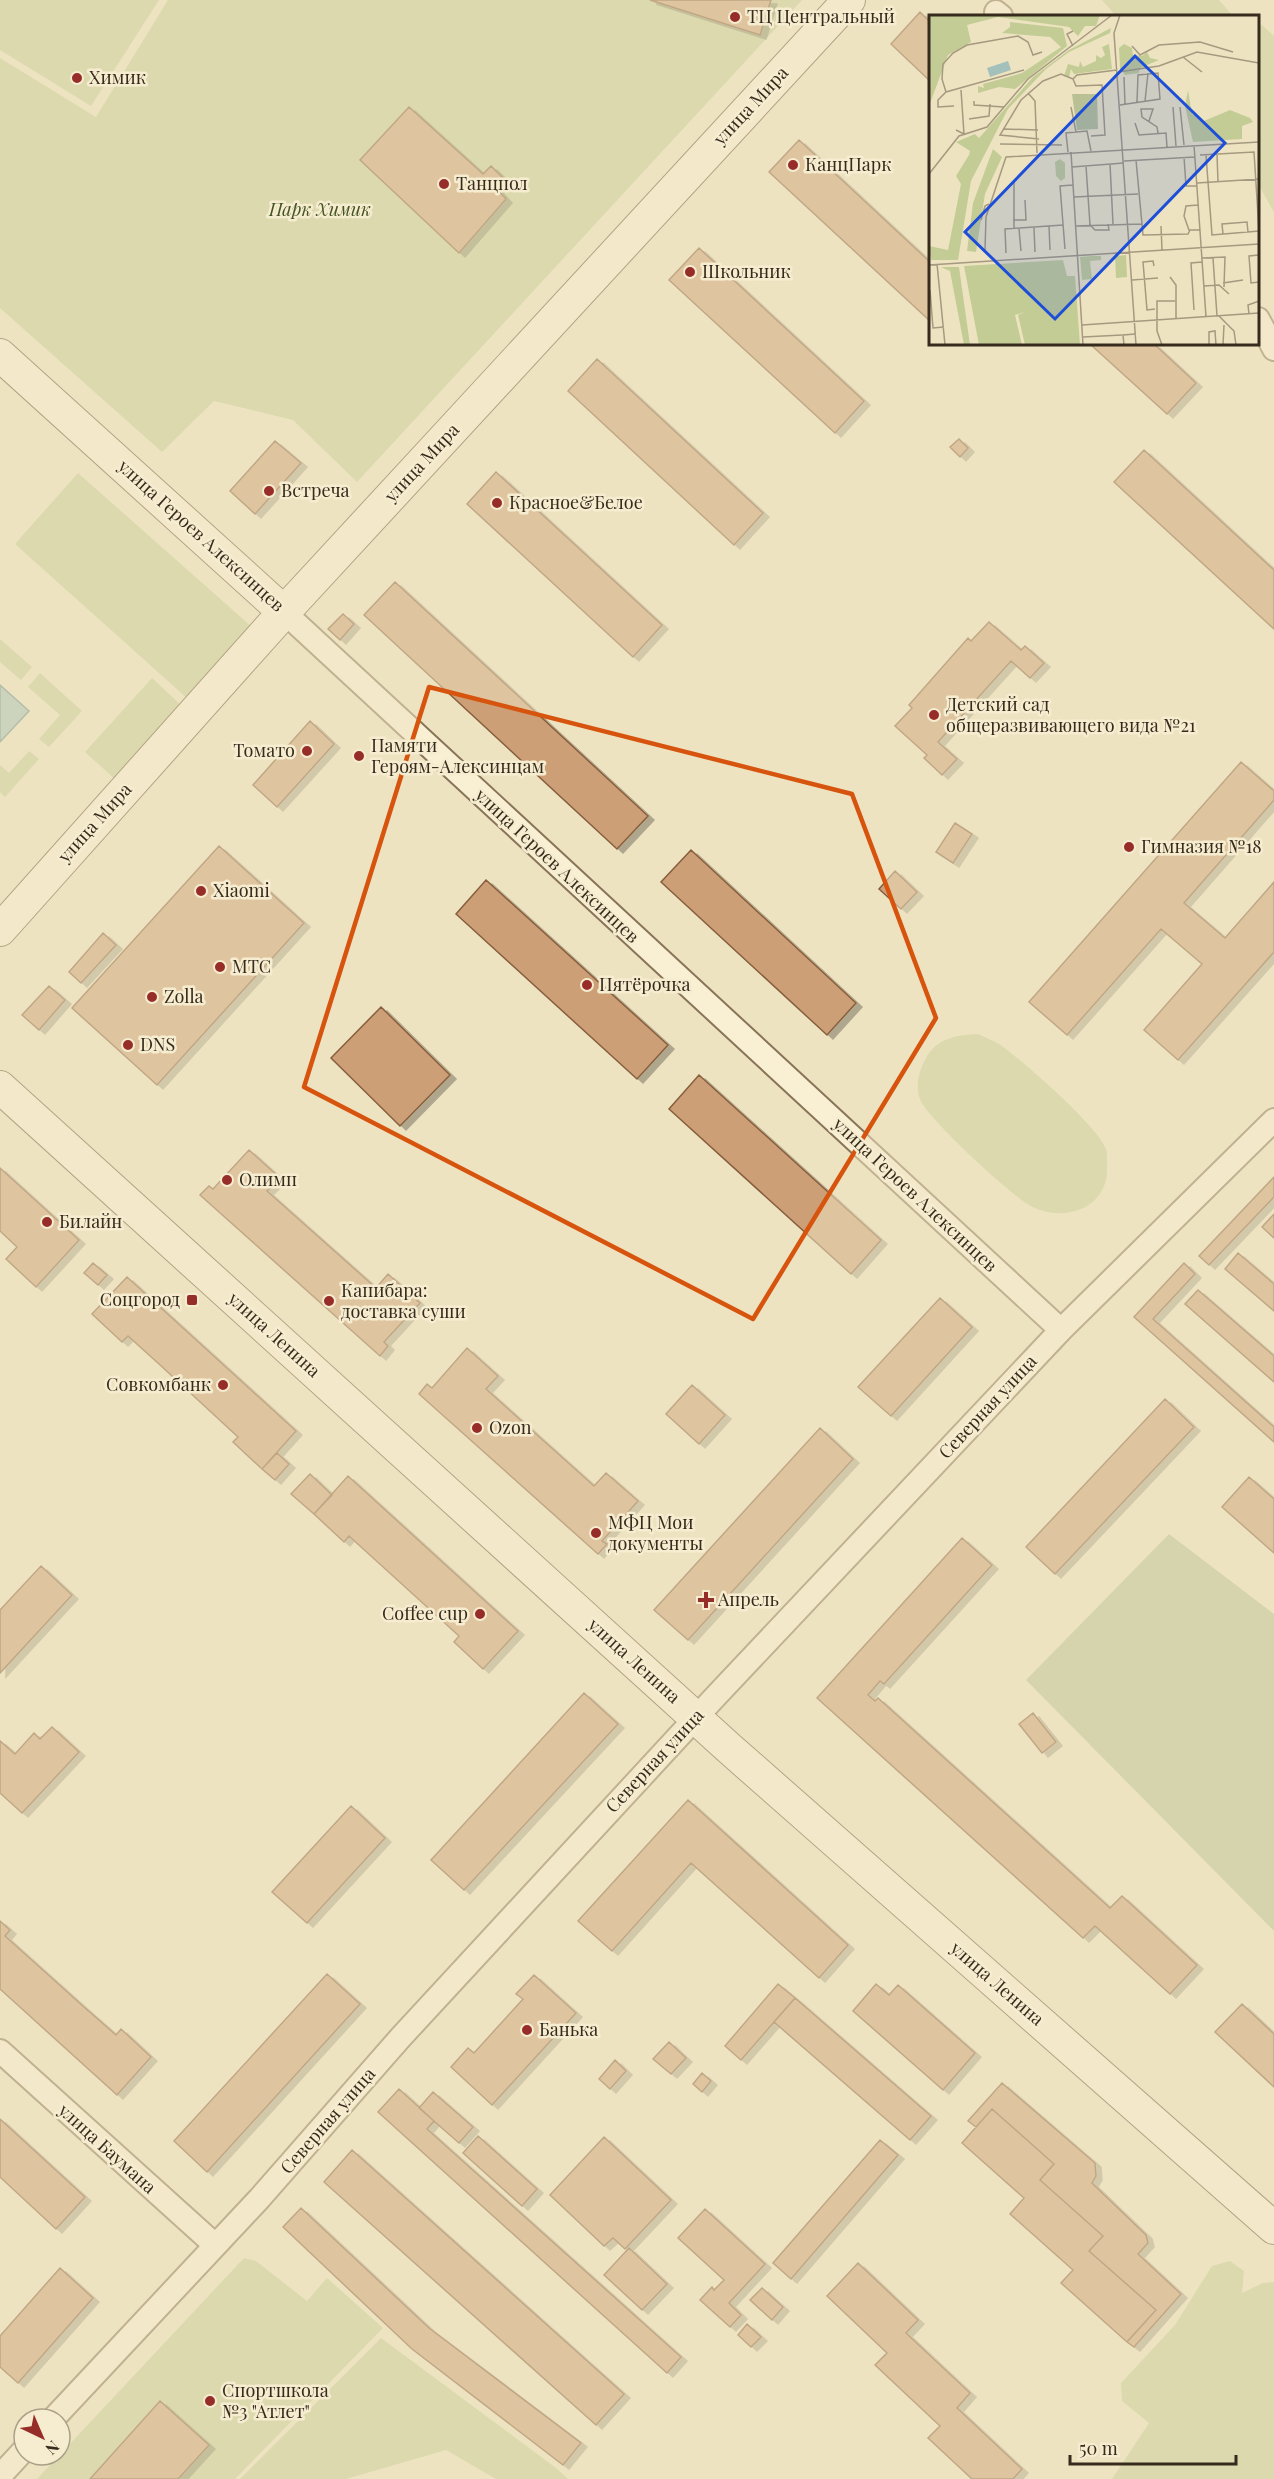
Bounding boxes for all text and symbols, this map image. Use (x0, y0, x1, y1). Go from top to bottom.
place label: ТЦ Центральный (747, 4, 895, 28)
marker: ТЦ Центральный (728, 10, 742, 24)
inset map (929, 15, 1259, 345)
street label: улица Мира (707, 61, 793, 151)
place label: Химик (89, 65, 146, 89)
marker: Химик (70, 71, 84, 85)
place label: КанцПарк (805, 152, 892, 176)
marker: КанцПарк (786, 158, 800, 172)
place label: Танцпол (456, 171, 528, 195)
marker: Танцпол (437, 177, 451, 191)
park label: Парк Химик (268, 197, 371, 221)
place label: Школьник (702, 259, 791, 283)
marker: Школьник (683, 265, 697, 279)
street label: улица Мира (378, 418, 464, 508)
street label: улица Героев Алексинцев (113, 453, 290, 617)
place label: Встреча (281, 478, 350, 502)
marker: Встреча (262, 484, 276, 498)
place label: Красное&Белое (509, 490, 643, 514)
marker: Красное&Белое (490, 496, 504, 510)
place label: Детский сад общеразвивающего вида №21 (946, 692, 1196, 737)
marker: Детский сад общеразвивающего вида №21 (927, 708, 941, 722)
place label: Памяти Героям-Алексинцам (371, 733, 544, 778)
place label: Томато (233, 738, 295, 762)
marker: Томато (300, 744, 314, 758)
marker: Памяти Героям-Алексинцам (352, 749, 366, 763)
street label: улица Мира (51, 777, 136, 868)
street label: улица Героев Алексинцев (470, 782, 645, 948)
place label: Гимназия №18 (1141, 834, 1262, 858)
marker: Гимназия №18 (1122, 840, 1136, 854)
place label: Xiaomi (213, 878, 270, 902)
marker: Xiaomi (194, 884, 208, 898)
place label: МТС (232, 954, 271, 978)
marker: МТС (213, 960, 227, 974)
place label: Пятёрочка (599, 972, 690, 996)
marker: Пятёрочка (580, 978, 594, 992)
place label: Zolla (164, 984, 204, 1008)
marker: Zolla (145, 990, 159, 1004)
place label: DNS (140, 1032, 175, 1056)
marker: DNS (121, 1038, 135, 1052)
street label: улица Героев Алексинцев (828, 1111, 1003, 1277)
place label: Олимп (239, 1167, 297, 1191)
marker: Олимп (220, 1173, 234, 1187)
place label: Билайн (59, 1209, 122, 1233)
marker: Билайн (40, 1215, 54, 1229)
place label: Капибара: доставка суши (341, 1278, 466, 1323)
street label: улица Ленина (223, 1286, 326, 1382)
place label: Соцгород (100, 1287, 181, 1311)
marker: Соцгород (185, 1293, 199, 1307)
marker: Капибара: доставка суши (322, 1294, 336, 1308)
street label: Северная улица (933, 1349, 1042, 1463)
place label: Совкомбанк (106, 1372, 211, 1396)
marker: Совкомбанк (216, 1378, 230, 1392)
place label: Ozon (489, 1415, 532, 1439)
marker: Ozon (470, 1421, 484, 1435)
place label: МФЦ Мои документы (608, 1510, 704, 1555)
marker: МФЦ Мои документы (589, 1526, 603, 1540)
place label: Апрель (717, 1587, 779, 1611)
marker: Апрель (699, 1593, 713, 1607)
place label: Coffee cup (382, 1601, 468, 1625)
marker: Coffee cup (473, 1607, 487, 1621)
street label: улица Ленина (583, 1612, 686, 1708)
street label: Северная улица (600, 1703, 709, 1817)
street label: улица Ленина (945, 1935, 1050, 2031)
place label: Банька (539, 2017, 598, 2041)
marker: Банька (520, 2023, 534, 2037)
street label: Северная улица (274, 2062, 380, 2179)
street label: улица Баумана (53, 2097, 162, 2198)
place label: Спортшкола №3 "Атлет" (222, 2378, 329, 2423)
marker: Спортшкола №3 "Атлет" (203, 2394, 217, 2408)
north arrow (12, 2407, 72, 2467)
scale bar (1070, 2428, 1236, 2466)
text: 50 m (1079, 2436, 1118, 2460)
text: N (41, 2437, 64, 2460)

